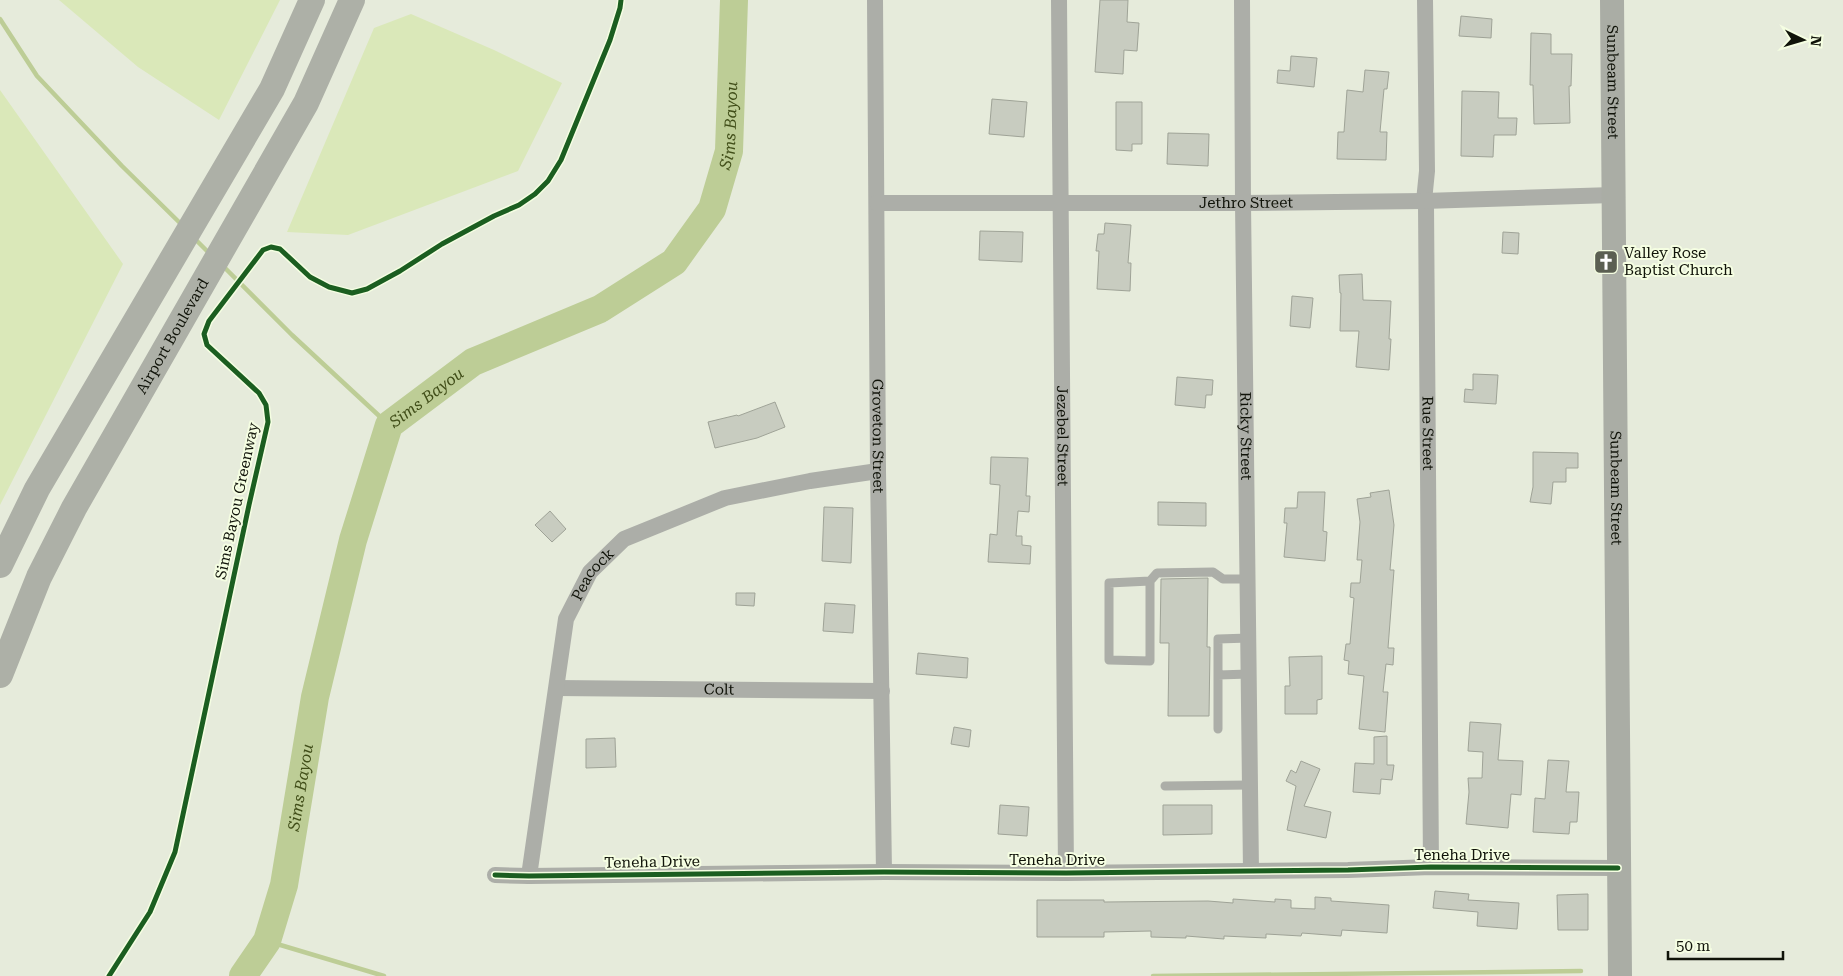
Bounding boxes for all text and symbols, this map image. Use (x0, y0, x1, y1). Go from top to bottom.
north arrow (1778, 15, 1828, 65)
street label: Sunbeam Street (1603, 25, 1622, 140)
text: N (1807, 35, 1824, 47)
water label: Sims Bayou (714, 81, 741, 172)
street label: Jethro Street (1199, 193, 1293, 212)
place label: Valley Rose Baptist Church (1624, 244, 1733, 279)
church icon: Valley Rose Baptist Church (1593, 249, 1619, 275)
street label: Airport Boulevard (132, 275, 213, 397)
water label: Sims Bayou (384, 363, 467, 432)
street label: Groveton Street (868, 379, 887, 494)
street label: Jezebel Street (1053, 385, 1072, 487)
street label: Ricky Street (1236, 392, 1255, 481)
street label: Rue Street (1418, 396, 1437, 471)
street label: Sims Bayou Greenway (212, 421, 262, 581)
street label: Sunbeam Street (1607, 431, 1625, 546)
street label: Peacock (568, 544, 618, 604)
street label: Colt (704, 680, 735, 699)
water label: Sims Bayou (283, 742, 317, 833)
street label: Teneha Drive (1414, 846, 1510, 864)
street label: Teneha Drive (1009, 851, 1105, 869)
street label: Teneha Drive (604, 852, 700, 872)
scale bar (1668, 928, 1783, 960)
text: 50 m (1676, 937, 1711, 955)

